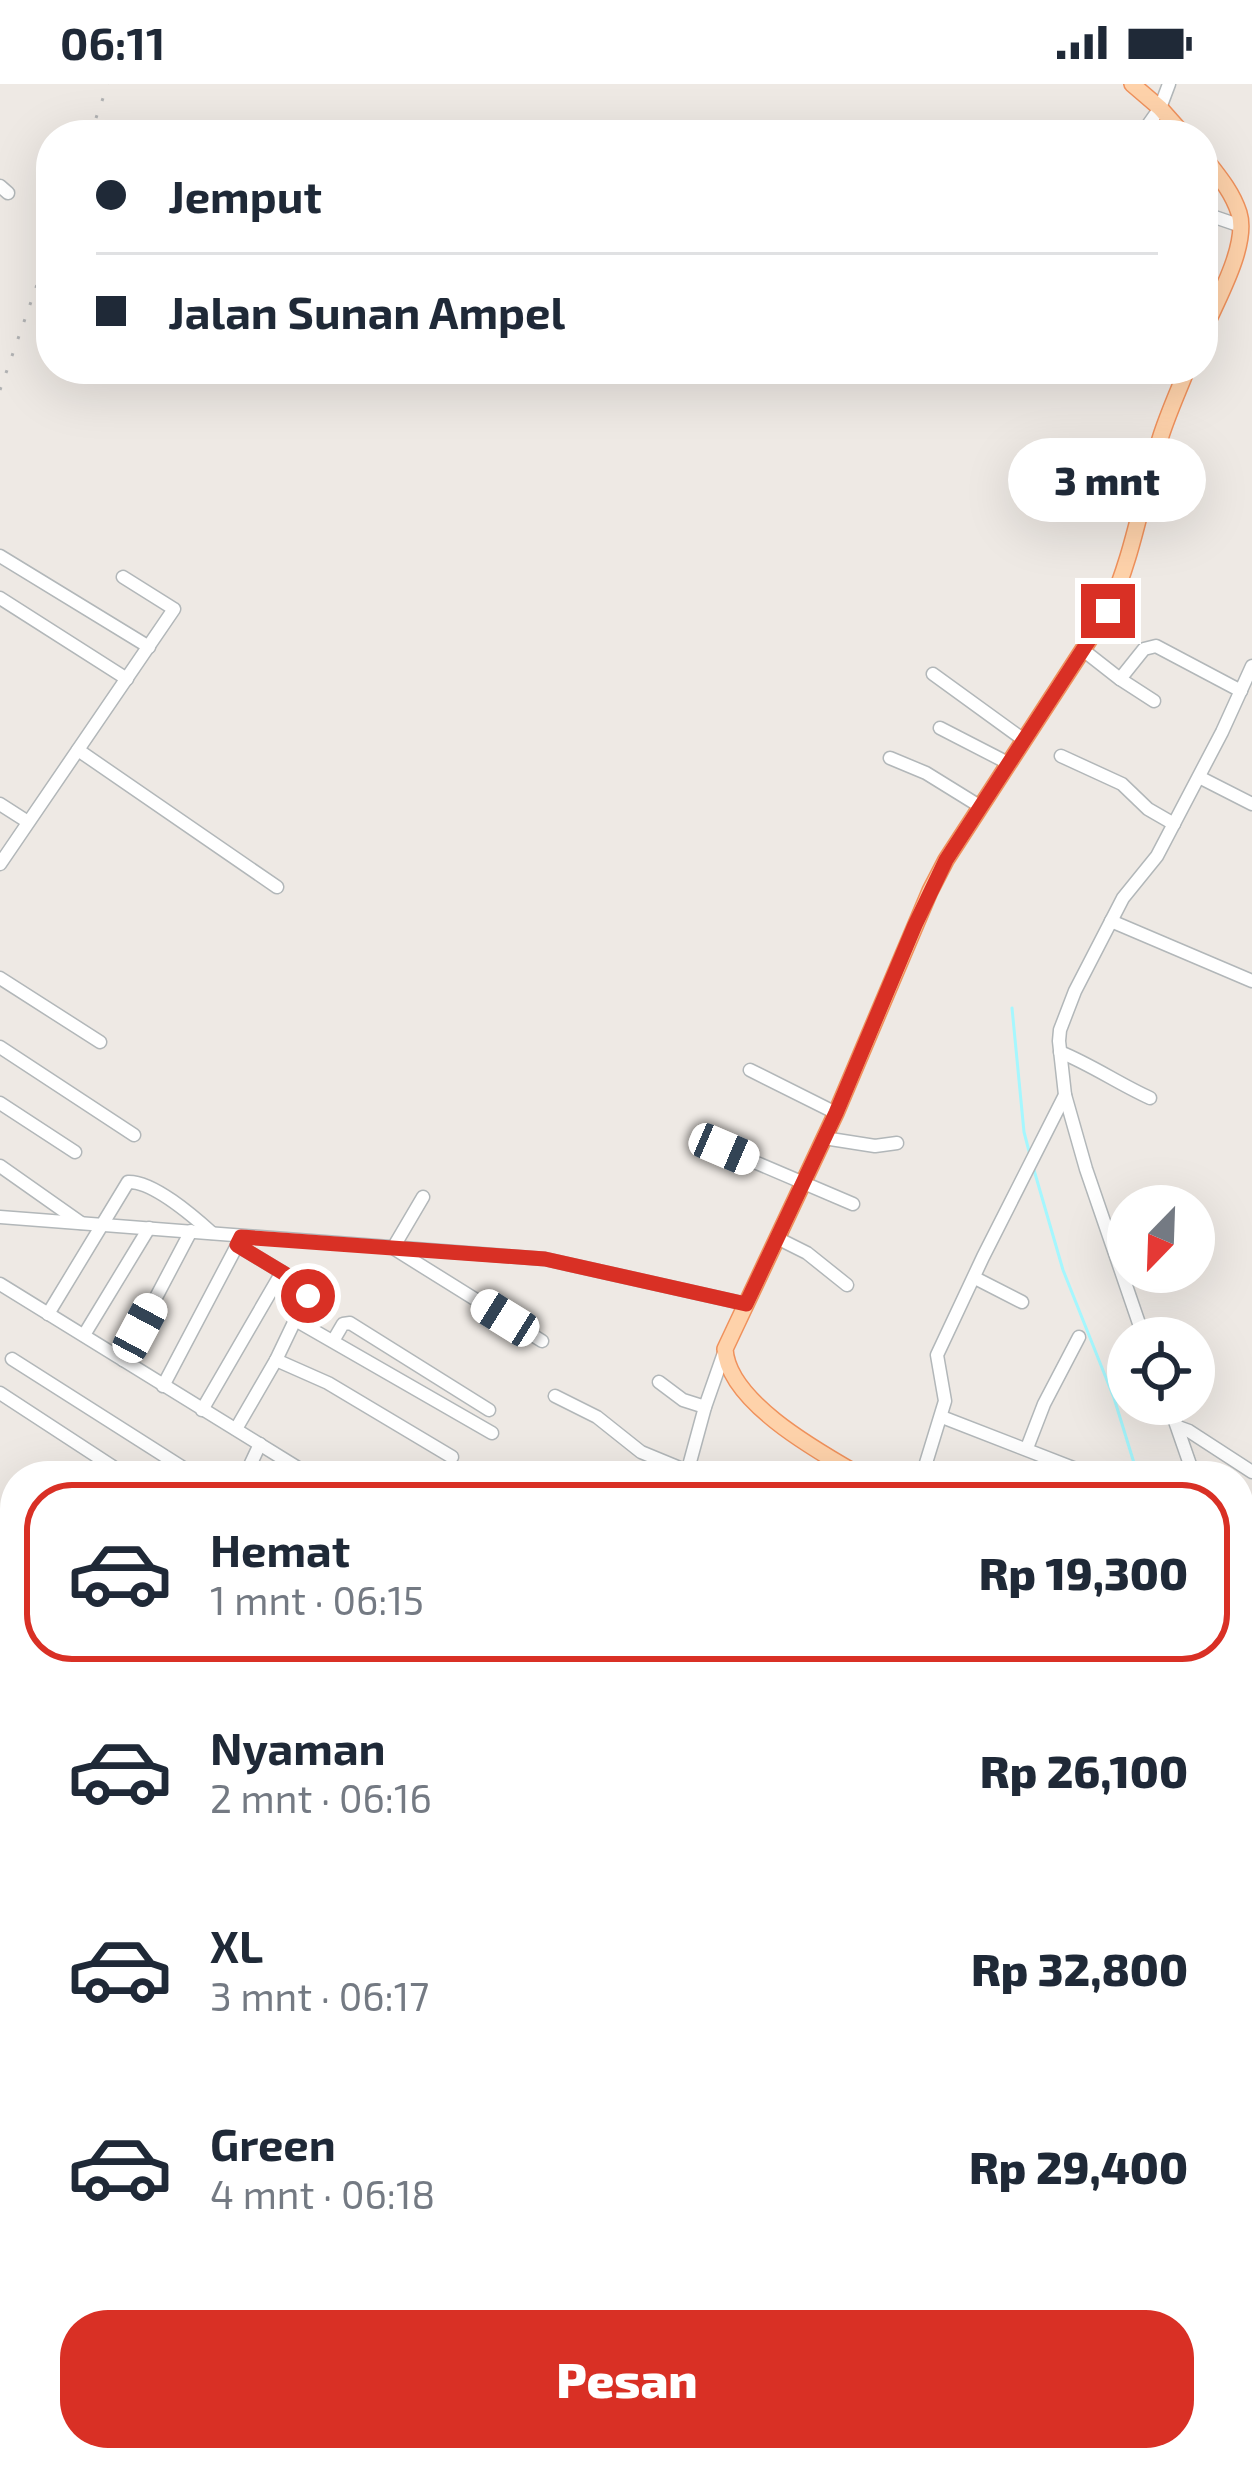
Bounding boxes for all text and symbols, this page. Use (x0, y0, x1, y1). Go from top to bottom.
text: 06:11 (60, 15, 165, 69)
text: Jemput (168, 168, 322, 222)
text: Jalan Sunan Ampel (168, 284, 565, 338)
callout: 3 mnt (1009, 437, 1207, 521)
text: 3 mnt (1054, 456, 1160, 503)
route end (1081, 584, 1135, 638)
car (684, 1118, 764, 1180)
north arrow (1107, 1185, 1215, 1293)
map controls (1107, 1185, 1215, 1425)
route start (281, 1269, 335, 1323)
car (465, 1284, 545, 1352)
car (107, 1288, 173, 1368)
button: locate (1107, 1317, 1215, 1425)
icon: car (66, 1518, 174, 1626)
text: Hemat (210, 1522, 350, 1576)
text: Rp 19,300 (979, 1545, 1188, 1599)
text: 1 mnt · 06:15 (210, 1576, 424, 1623)
icon: car (66, 1716, 174, 1824)
text: Nyaman (210, 1720, 386, 1774)
text: Rp 26,100 (980, 1743, 1188, 1797)
text: 2 mnt · 06:16 (210, 1774, 432, 1821)
icon: car (66, 1914, 174, 2022)
text: XL (210, 1918, 263, 1972)
text: Rp 32,800 (971, 1941, 1188, 1995)
text: 3 mnt · 06:17 (210, 1972, 429, 2019)
icon: car (66, 2112, 174, 2220)
text: Green (210, 2116, 336, 2170)
text: Rp 29,400 (969, 2139, 1188, 2193)
text: 4 mnt · 06:18 (210, 2170, 435, 2217)
button: Pesan (60, 2310, 1194, 2448)

